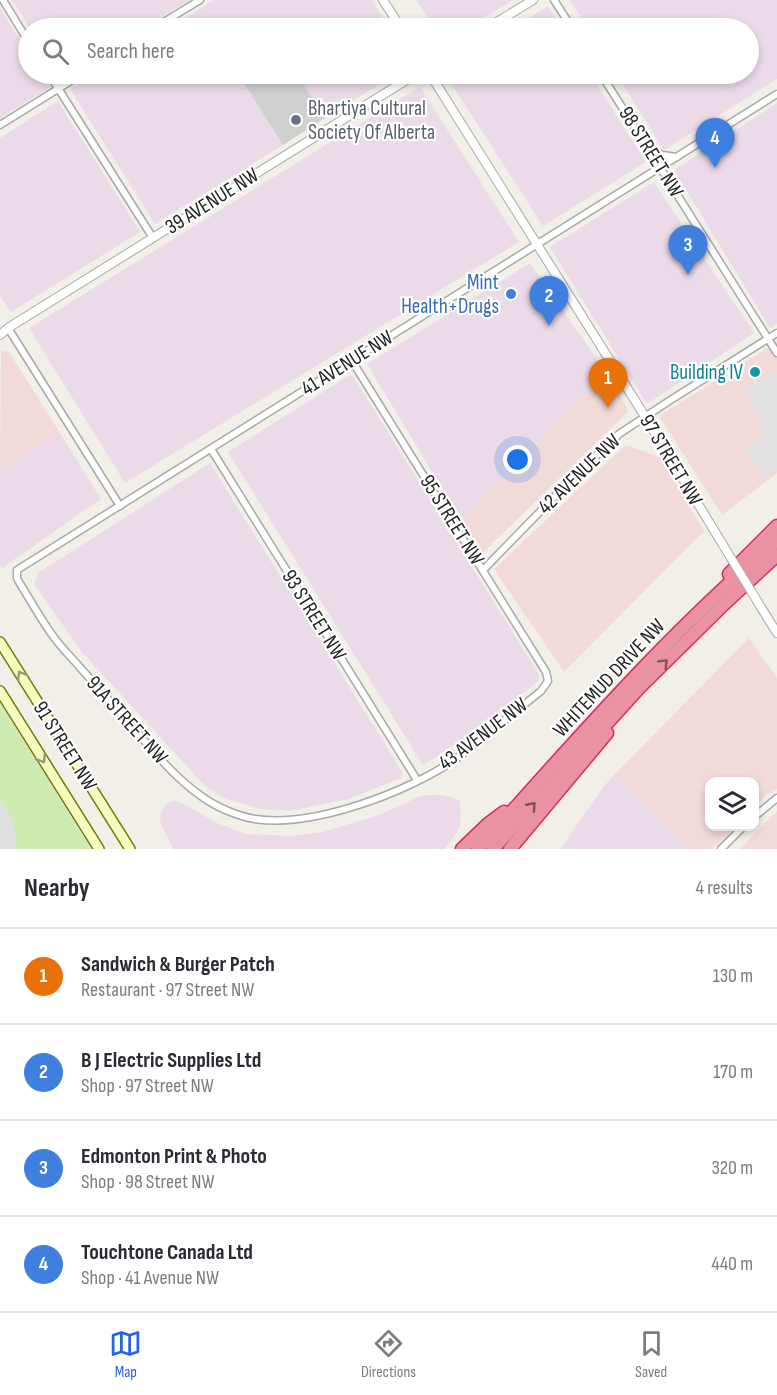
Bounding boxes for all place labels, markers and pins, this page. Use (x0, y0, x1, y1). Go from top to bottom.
place label: Bhartiya Cultural Society Of Alberta (308, 96, 435, 145)
marker: Bhartiya Cultural Society Of Alberta (289, 113, 303, 127)
pin: 4 (696, 118, 734, 168)
pin: 3 (668, 226, 708, 275)
place label: Mint Health+Drugs (401, 270, 499, 319)
pin: 2 (530, 276, 568, 326)
marker: Mint Health+Drugs (504, 287, 518, 301)
pin: 1 (588, 358, 628, 408)
place label: Building IV (670, 360, 744, 385)
marker: Building IV (748, 365, 762, 379)

